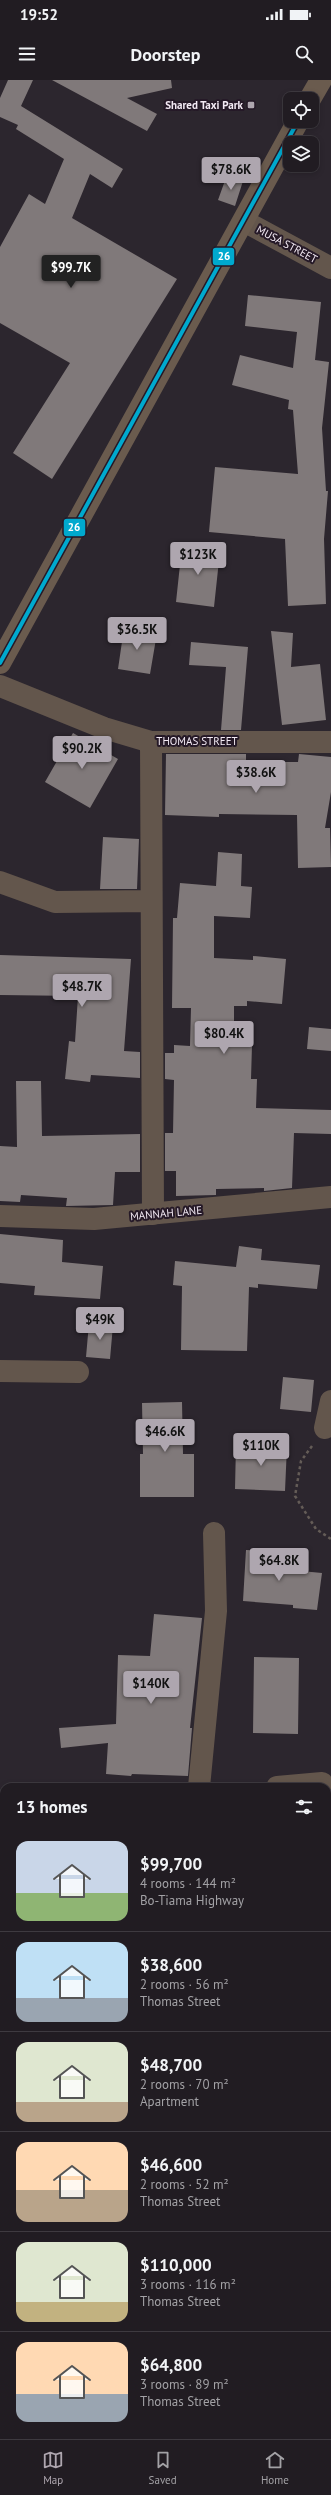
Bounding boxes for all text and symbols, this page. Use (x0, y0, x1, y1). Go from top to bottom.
text: 19:52 (20, 5, 58, 24)
icon: menu (16, 43, 38, 65)
text: Doorstep (131, 43, 200, 66)
icon: search (293, 43, 315, 65)
map controls (283, 92, 319, 172)
button: locate (283, 92, 319, 128)
place label: Shared Taxi Park (165, 98, 244, 112)
marker: Shared Taxi Park (246, 100, 256, 110)
button: layers (283, 136, 319, 172)
pin: $78.6K (198, 157, 264, 191)
text: $78.6K (211, 161, 251, 178)
street label: MUSA STREET (254, 222, 320, 266)
line badge: 26 (212, 247, 235, 266)
text: 26 (218, 249, 230, 263)
pin: $99.7K (38, 255, 104, 289)
text: $99.7K (51, 259, 91, 276)
line badge: 26 (63, 518, 86, 537)
text: 26 (68, 520, 80, 534)
pin: $123K (170, 542, 226, 576)
text: $123K (179, 546, 217, 563)
pin: $36.5K (104, 617, 170, 651)
text: $36.5K (117, 621, 157, 638)
street label: THOMAS STREET (156, 734, 238, 748)
pin: $90.2K (49, 736, 115, 770)
text: $90.2K (62, 740, 102, 757)
pin: $38.6K (223, 760, 289, 794)
text: $38.6K (236, 764, 276, 781)
pin: $48.7K (49, 974, 115, 1008)
text: $48.7K (62, 978, 102, 995)
pin: $80.4K (191, 1021, 257, 1055)
text: $80.4K (204, 1025, 244, 1042)
street label: MANNAH LANE (129, 1203, 203, 1223)
pin: $49K (76, 1307, 124, 1341)
text: $49K (85, 1311, 115, 1328)
pin: $46.6K (132, 1419, 198, 1453)
text: $46.6K (145, 1423, 185, 1440)
pin: $110K (233, 1433, 289, 1467)
text: $110K (242, 1437, 280, 1454)
pin: $64.8K (246, 1548, 312, 1582)
text: $64.8K (259, 1552, 299, 1569)
pin: $140K (123, 1671, 179, 1705)
text: $140K (132, 1675, 170, 1692)
text: 13 homes (16, 1796, 87, 1818)
icon: filters (293, 1796, 315, 1818)
text: $99,700 (140, 1853, 202, 1875)
icon: home (48, 1857, 96, 1905)
text: 4 rooms · 144 m² (140, 1875, 236, 1892)
text: Bo-Tiama Highway (140, 1892, 244, 1909)
text: $38,600 (140, 1954, 202, 1976)
icon: home (48, 1958, 96, 2006)
text: 2 rooms · 56 m² (140, 1976, 229, 1993)
text: Thomas Street (140, 1993, 220, 2010)
text: $48,700 (140, 2054, 202, 2076)
icon: home (48, 2058, 96, 2106)
text: 2 rooms · 70 m² (140, 2076, 229, 2093)
text: Apartment (140, 2093, 199, 2110)
text: $46,600 (140, 2154, 202, 2176)
icon: home (48, 2158, 96, 2206)
text: 2 rooms · 52 m² (140, 2176, 229, 2193)
text: Thomas Street (140, 2193, 220, 2210)
text: $110,000 (140, 2254, 212, 2276)
icon: home (48, 2258, 96, 2306)
text: 3 rooms · 116 m² (140, 2276, 236, 2293)
text: Thomas Street (140, 2293, 220, 2310)
text: $64,800 (140, 2354, 202, 2376)
icon: home (48, 2358, 96, 2406)
text: 3 rooms · 89 m² (140, 2376, 229, 2393)
text: Thomas Street (140, 2393, 220, 2410)
tab: Map (42, 2449, 64, 2487)
tab: Saved (149, 2449, 177, 2487)
tab: Home (261, 2449, 289, 2487)

